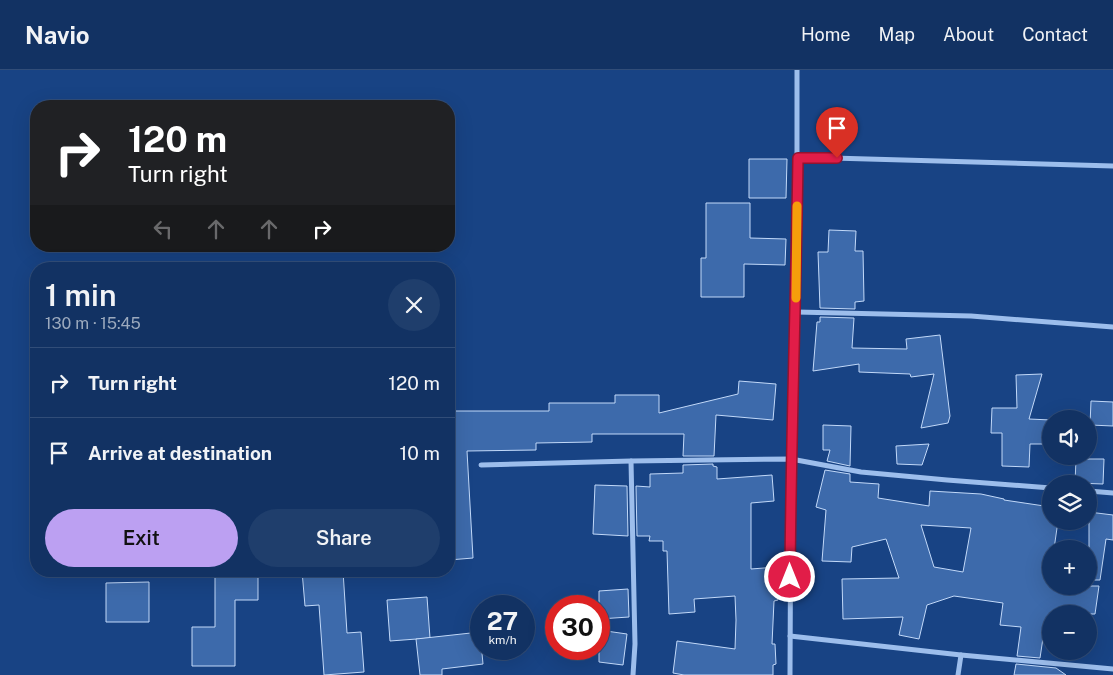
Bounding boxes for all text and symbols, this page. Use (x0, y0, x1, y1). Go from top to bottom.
text: Navio (25, 21, 90, 49)
text: Home (801, 24, 851, 45)
text: Map (879, 24, 915, 45)
text: About (943, 24, 994, 45)
text: Contact (1022, 24, 1088, 45)
pin (816, 107, 858, 158)
icon: arrive (823, 114, 851, 142)
text: 120 m (128, 119, 227, 160)
icon: right (45, 120, 110, 185)
text: Turn right (128, 161, 228, 187)
icon: left (149, 215, 177, 243)
icon: ahead (202, 215, 230, 243)
icon: ahead (255, 215, 283, 243)
icon: right (308, 215, 336, 243)
text: 1 min (45, 277, 116, 313)
button: close (388, 279, 440, 331)
text: 130 m · 15:45 (45, 314, 141, 333)
icon: right (45, 369, 73, 397)
text: Turn right (88, 372, 177, 394)
text: 120 m (388, 372, 440, 394)
map controls (1042, 410, 1097, 660)
button: sound (1042, 410, 1097, 465)
icon: arrive (45, 439, 73, 467)
text: Arrive at destination (88, 442, 272, 464)
text: 10 m (400, 442, 440, 464)
button: layers (1042, 475, 1097, 530)
button: Exit (45, 509, 238, 567)
button: Share (248, 509, 440, 567)
button: + (1042, 540, 1097, 595)
position arrow (763, 550, 815, 602)
speed limit sign: 30 (545, 595, 610, 660)
button: − (1042, 605, 1097, 660)
text: 27 (487, 606, 518, 636)
text: km/h (488, 633, 517, 647)

